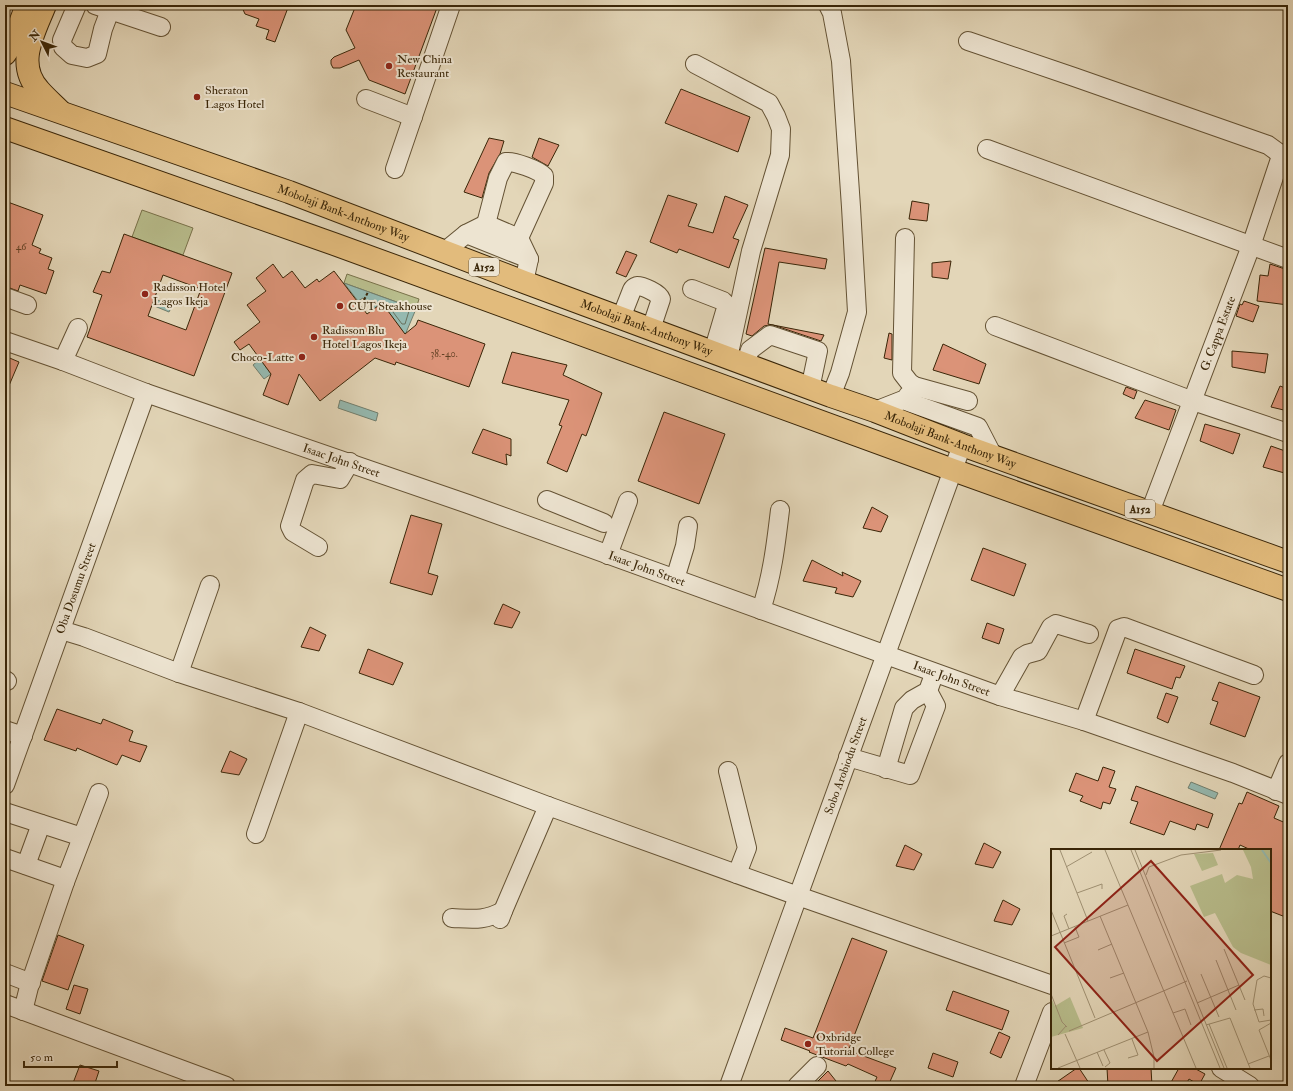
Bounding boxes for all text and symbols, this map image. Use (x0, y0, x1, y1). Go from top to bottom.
north arrow (22, 22, 62, 62)
text: N (26, 27, 44, 44)
place label: New China Restaurant (397, 52, 453, 81)
marker: New China Restaurant (384, 61, 394, 71)
place label: Sheraton Lagos Hotel (205, 83, 264, 112)
marker: Sheraton Lagos Hotel (192, 92, 202, 102)
street label: Mobolaji Bank-Anthony Way (275, 181, 412, 245)
house number: 46 (16, 241, 27, 253)
road number: A152 (469, 258, 499, 276)
place label: Radisson Hotel Lagos Ikeja (153, 280, 226, 309)
marker: Radisson Hotel Lagos Ikeja (140, 289, 150, 299)
street label: G. Cappa Estate (1197, 294, 1239, 373)
street label: Mobolaji Bank-Anthony Way (578, 296, 715, 359)
place label: CUT Steakhouse (348, 299, 432, 314)
marker: CUT Steakhouse (335, 301, 345, 311)
place label: Radisson Blu Hotel Lagos Ikeja (322, 323, 408, 352)
marker: Radisson Blu Hotel Lagos Ikeja (309, 332, 319, 342)
house number: 38.-40. (430, 348, 458, 360)
place label: Choco-Latte (231, 350, 294, 365)
marker: Choco-Latte (297, 352, 307, 362)
street label: Mobolaji Bank-Anthony Way (882, 408, 1019, 472)
street label: Isaac John Street (301, 440, 382, 481)
road number: A152 (1125, 500, 1155, 518)
street label: Oba Dosumu Street (52, 541, 99, 636)
street label: Isaac John Street (606, 548, 687, 589)
street label: Isaac John Street (911, 658, 992, 699)
street label: Sobo Arobiodu Street (821, 715, 870, 816)
inset map (1051, 849, 1271, 1069)
place label: Oxbridge Tutorial College (816, 1030, 894, 1059)
marker: Oxbridge Tutorial College (803, 1039, 813, 1049)
scale bar (24, 1043, 117, 1069)
text: 50 m (30, 1050, 54, 1065)

